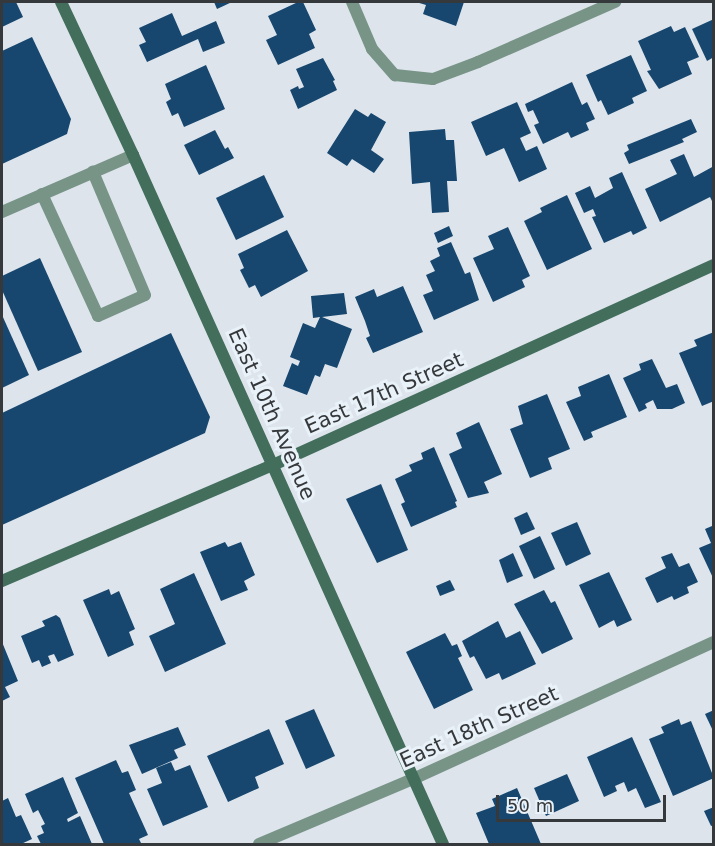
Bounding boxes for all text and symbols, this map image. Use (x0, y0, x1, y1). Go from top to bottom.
street label: East 10th Avenue (223, 324, 321, 504)
street label: East 17th Street (301, 347, 467, 439)
street label: East 18th Street (396, 681, 562, 773)
scale bar (499, 783, 668, 821)
text: 50 m (507, 795, 553, 816)

